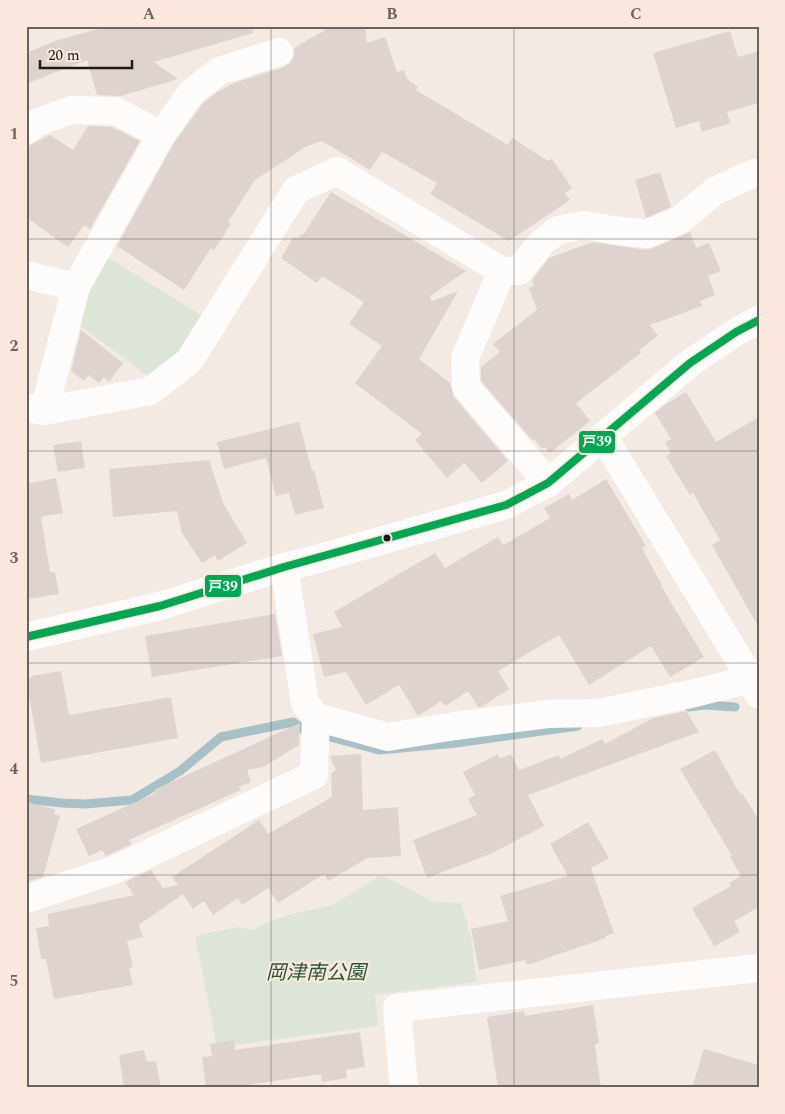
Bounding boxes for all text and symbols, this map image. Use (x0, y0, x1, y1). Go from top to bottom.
text: A (143, 2, 156, 26)
text: B (386, 2, 398, 26)
text: C (630, 2, 642, 26)
scale bar (40, 38, 132, 70)
text: 20 m (48, 44, 80, 67)
text: 1 (10, 122, 18, 146)
text: 2 (10, 334, 19, 358)
line badge: 戸39 (578, 430, 616, 454)
text: 戸39 (582, 431, 612, 452)
unlabelled marker (382, 533, 392, 543)
text: 3 (10, 546, 19, 570)
line badge: 戸39 (204, 574, 242, 598)
text: 戸39 (208, 576, 238, 597)
text: 4 (10, 757, 19, 781)
park label: 岡津南公園 (266, 958, 369, 988)
text: 5 (10, 969, 18, 993)

